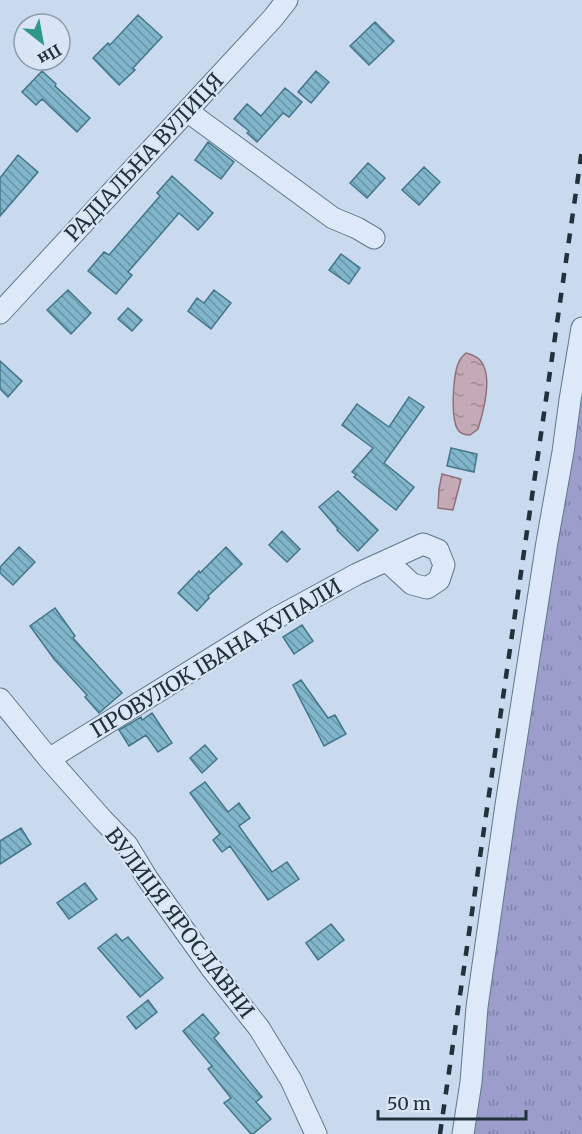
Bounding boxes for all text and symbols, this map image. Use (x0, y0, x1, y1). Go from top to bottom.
north arrow (12, 12, 72, 72)
text: Пн (34, 40, 65, 70)
street label: РАДІАЛЬНА ВУЛИЦЯ (59, 67, 229, 247)
street label: ПРОВУЛОК ІВАНА КУПАЛИ (86, 572, 346, 744)
street label: ВУЛИЦЯ ЯРОСЛАВНИ (100, 822, 260, 1024)
scale bar (378, 1083, 526, 1121)
text: 50 m (387, 1092, 431, 1115)

